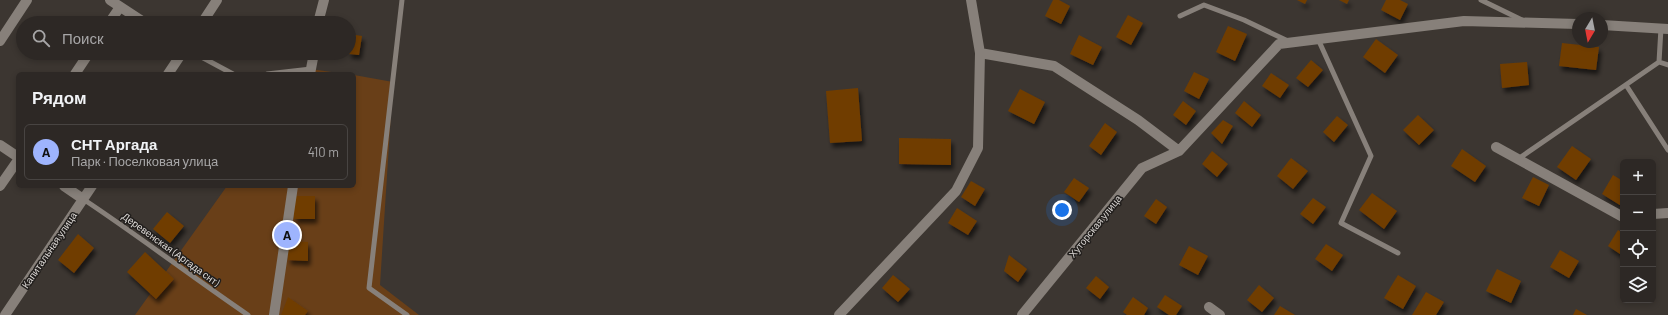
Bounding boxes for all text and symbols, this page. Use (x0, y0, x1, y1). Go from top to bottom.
north arrow (1572, 12, 1608, 48)
search box (16, 16, 356, 60)
icon: search (30, 27, 52, 49)
text: Поиск (62, 29, 104, 47)
text: Рядом (32, 87, 87, 107)
text: СНТ Аргада (71, 135, 157, 153)
text: A (42, 144, 50, 160)
text: 410 m (308, 144, 339, 160)
text: Парк · Поселковая улица (71, 153, 218, 169)
map controls (1620, 159, 1656, 303)
button: + (1620, 159, 1656, 195)
street label: Хуторская улица (1066, 192, 1124, 260)
button: − (1620, 195, 1656, 231)
your location (1052, 200, 1072, 220)
street label: Капитальная улица (19, 209, 79, 290)
street label: Деревенская (Аргада снт) (120, 210, 222, 289)
pin: A (274, 220, 300, 250)
button: locate (1620, 231, 1656, 267)
button: layers (1620, 267, 1656, 303)

